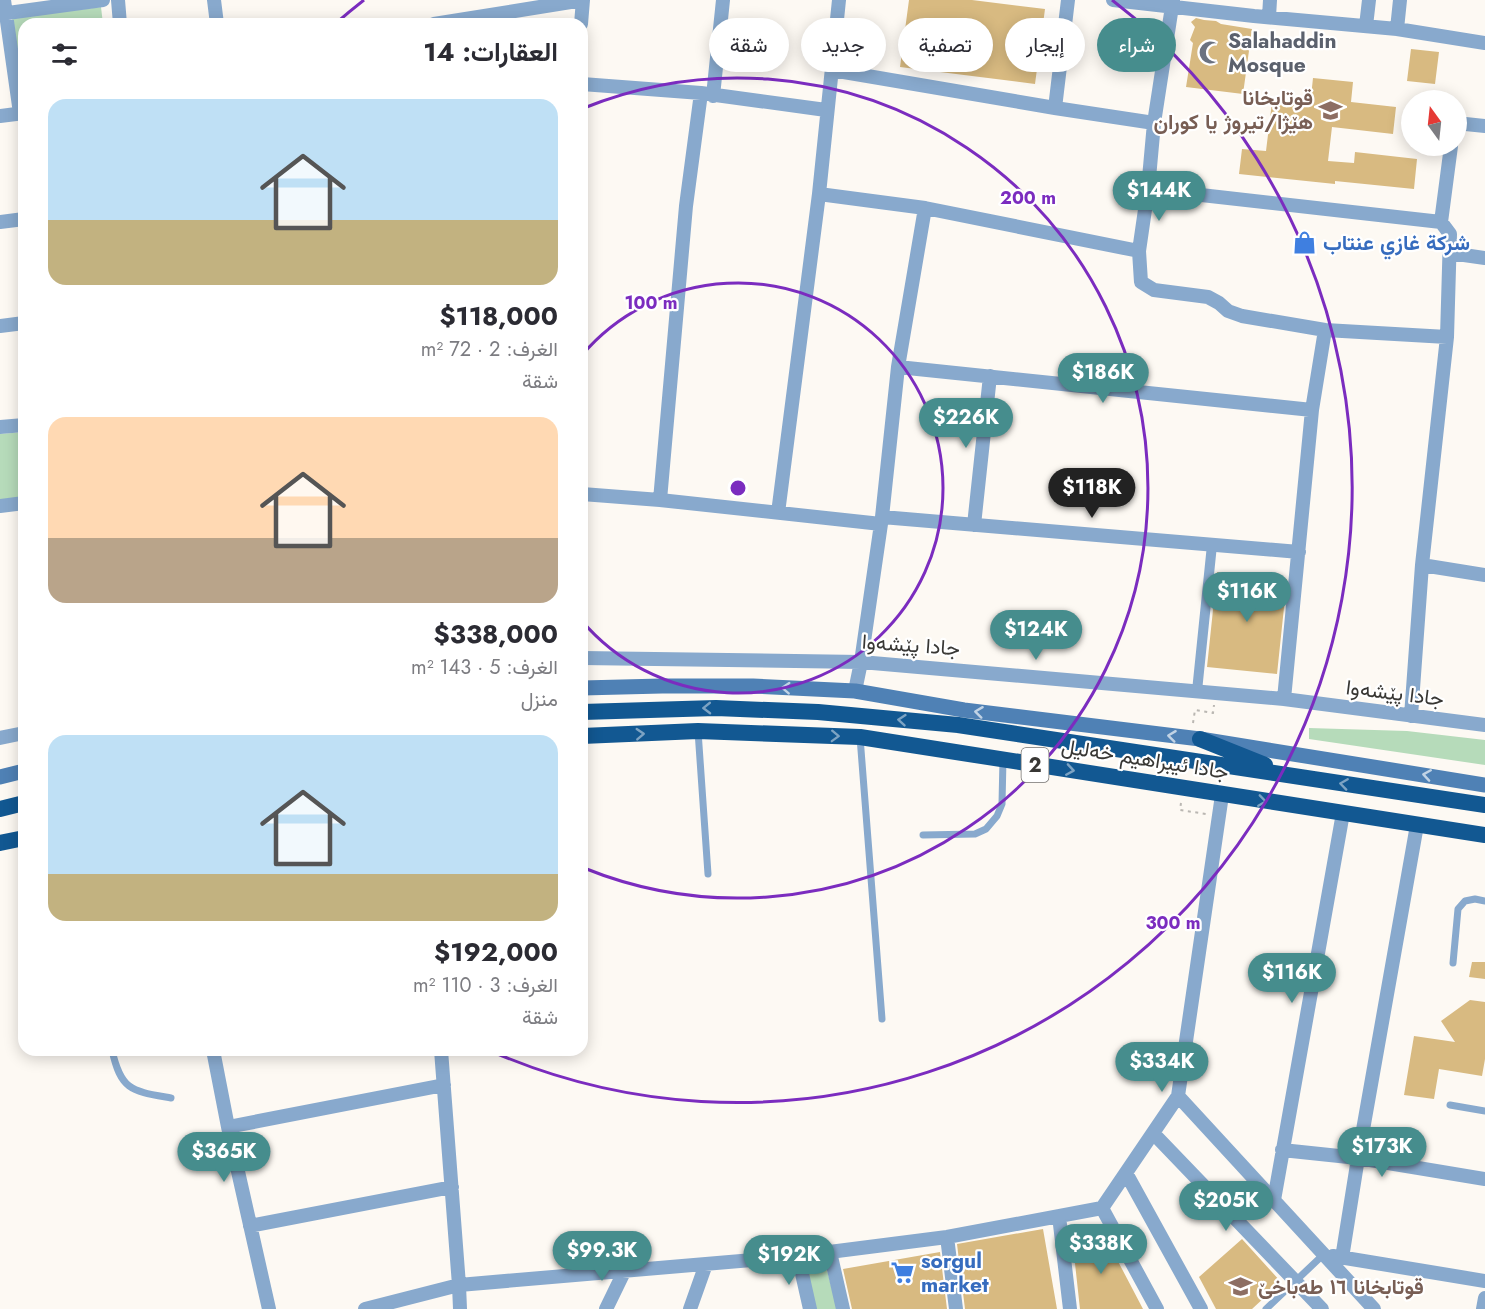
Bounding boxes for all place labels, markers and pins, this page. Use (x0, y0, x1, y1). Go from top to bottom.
place label: Salahaddin Mosque (1228, 26, 1337, 80)
mosque icon: Salahaddin Mosque (1197, 40, 1223, 66)
place label: قوتابخانا هێژا/تيروژ يا كوران (1153, 83, 1313, 137)
school or university icon: قوتابخانا هێژا/تيروژ يا كوران (1318, 97, 1344, 123)
pin: $144K (1117, 171, 1201, 222)
place label: شركة غازي عنتاب (1323, 228, 1470, 260)
shop icon: شركة غازي عنتاب (1292, 230, 1318, 256)
pin: $186K (1061, 353, 1145, 404)
pin: $226K (924, 398, 1008, 449)
pin: $118K (1050, 468, 1134, 519)
centre of rings (728, 478, 748, 498)
pin: $116K (1205, 572, 1289, 623)
pin: $124K (994, 610, 1078, 661)
pin: $116K (1250, 953, 1334, 1004)
pin: $334K (1120, 1042, 1204, 1093)
pin: $173K (1340, 1127, 1424, 1178)
pin: $365K (182, 1132, 266, 1183)
pin: $205K (1184, 1181, 1268, 1232)
pin: $338K (1059, 1224, 1143, 1275)
pin: $99.3K (553, 1231, 651, 1282)
pin: $192K (747, 1235, 831, 1286)
place label: sorgul market (921, 1246, 989, 1300)
supermarket icon: sorgul market (890, 1260, 916, 1286)
place label: قوتابخانا ۱٦ طەباخێ (1258, 1272, 1424, 1302)
school or university icon: قوتابخانا ۱٦ طەباخێ (1227, 1274, 1253, 1300)

